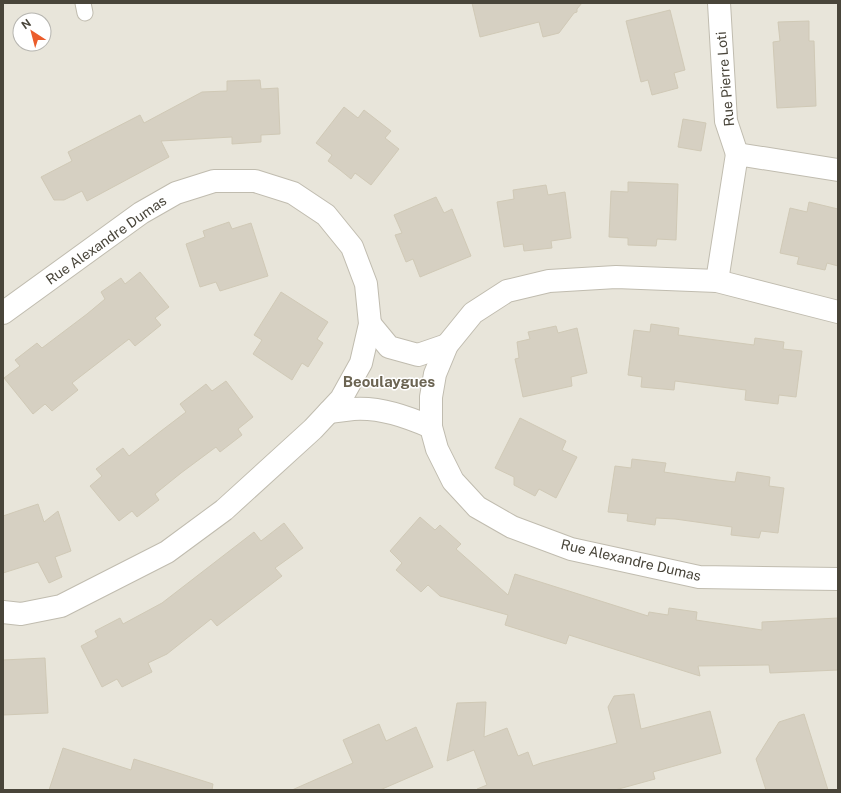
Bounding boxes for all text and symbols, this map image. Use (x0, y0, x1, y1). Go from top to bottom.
north arrow (12, 12, 52, 52)
text: N (19, 17, 33, 31)
street label: Rue Pierre Loti (713, 31, 737, 127)
street label: Rue Alexandre Dumas (43, 192, 169, 288)
district label: Beoulaygues (343, 373, 435, 390)
street label: Rue Alexandre Dumas (559, 536, 703, 584)

